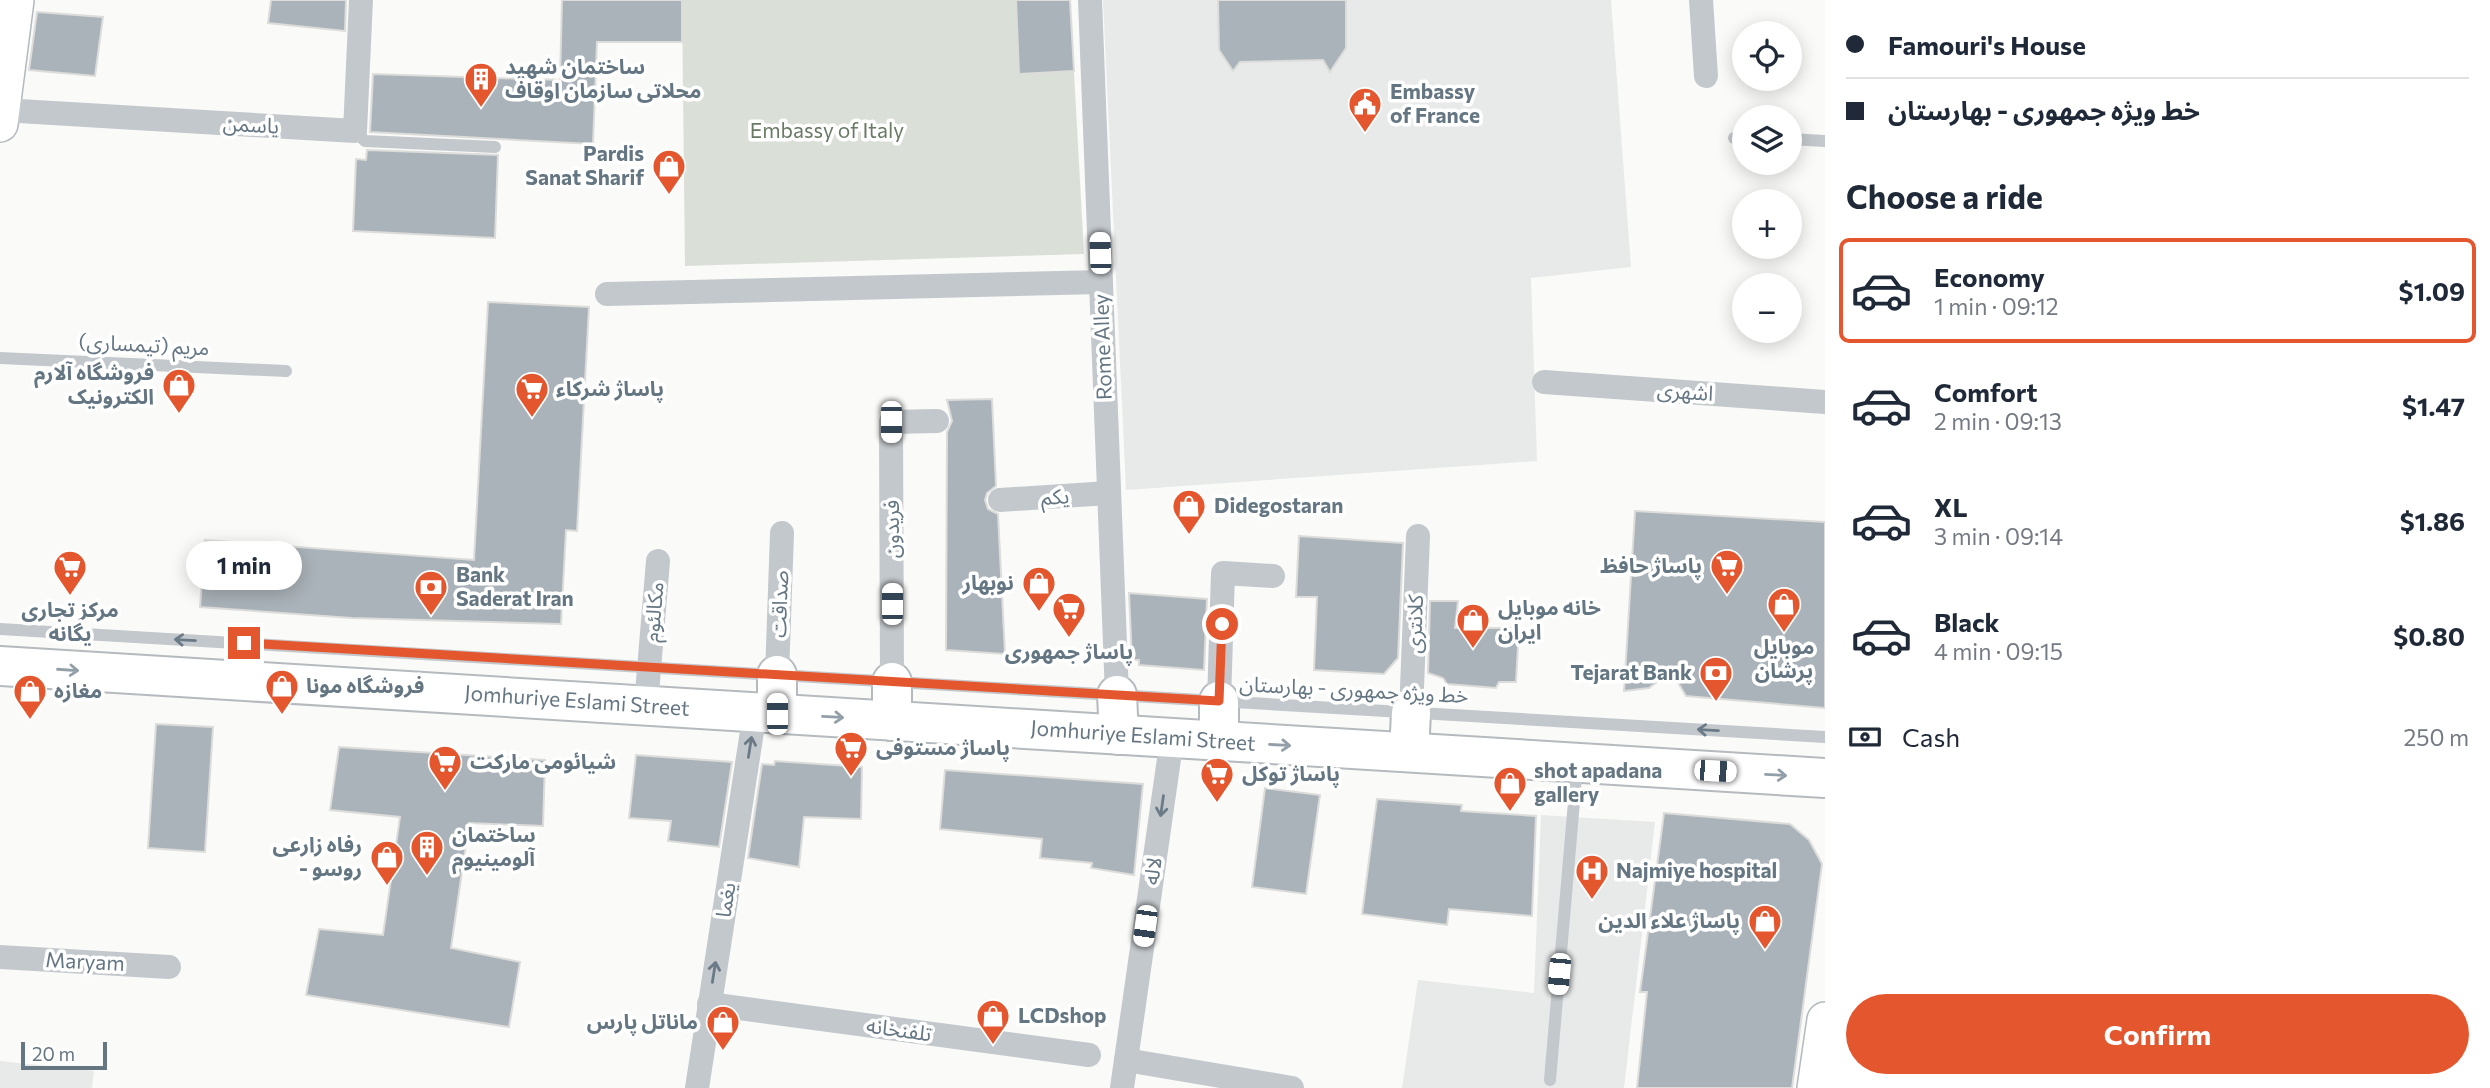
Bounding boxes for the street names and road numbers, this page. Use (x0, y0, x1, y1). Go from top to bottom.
street label: یاسمن (222, 110, 280, 138)
street label: Rome Alley (1087, 293, 1116, 401)
street label: مریم (تیمساری) (78, 328, 210, 363)
street label: اشهری (1656, 376, 1714, 406)
street label: یکم (1040, 482, 1070, 513)
street label: فریدون (878, 500, 904, 558)
street label: صداقت (765, 570, 792, 638)
street label: مکالئوم (637, 581, 673, 644)
street label: کلانتری (1400, 594, 1428, 654)
street label: خط ویژه جمهوری - بهارستان (1239, 670, 1469, 708)
street label: Jomhuriye Eslami Street (464, 679, 690, 720)
street label: Jomhuriye Eslami Street (1030, 714, 1256, 755)
street label: لاله (1137, 855, 1166, 886)
street label: یغما (709, 880, 740, 919)
street label: Maryam (45, 946, 125, 975)
street label: تلفنخانه (865, 1012, 933, 1045)

